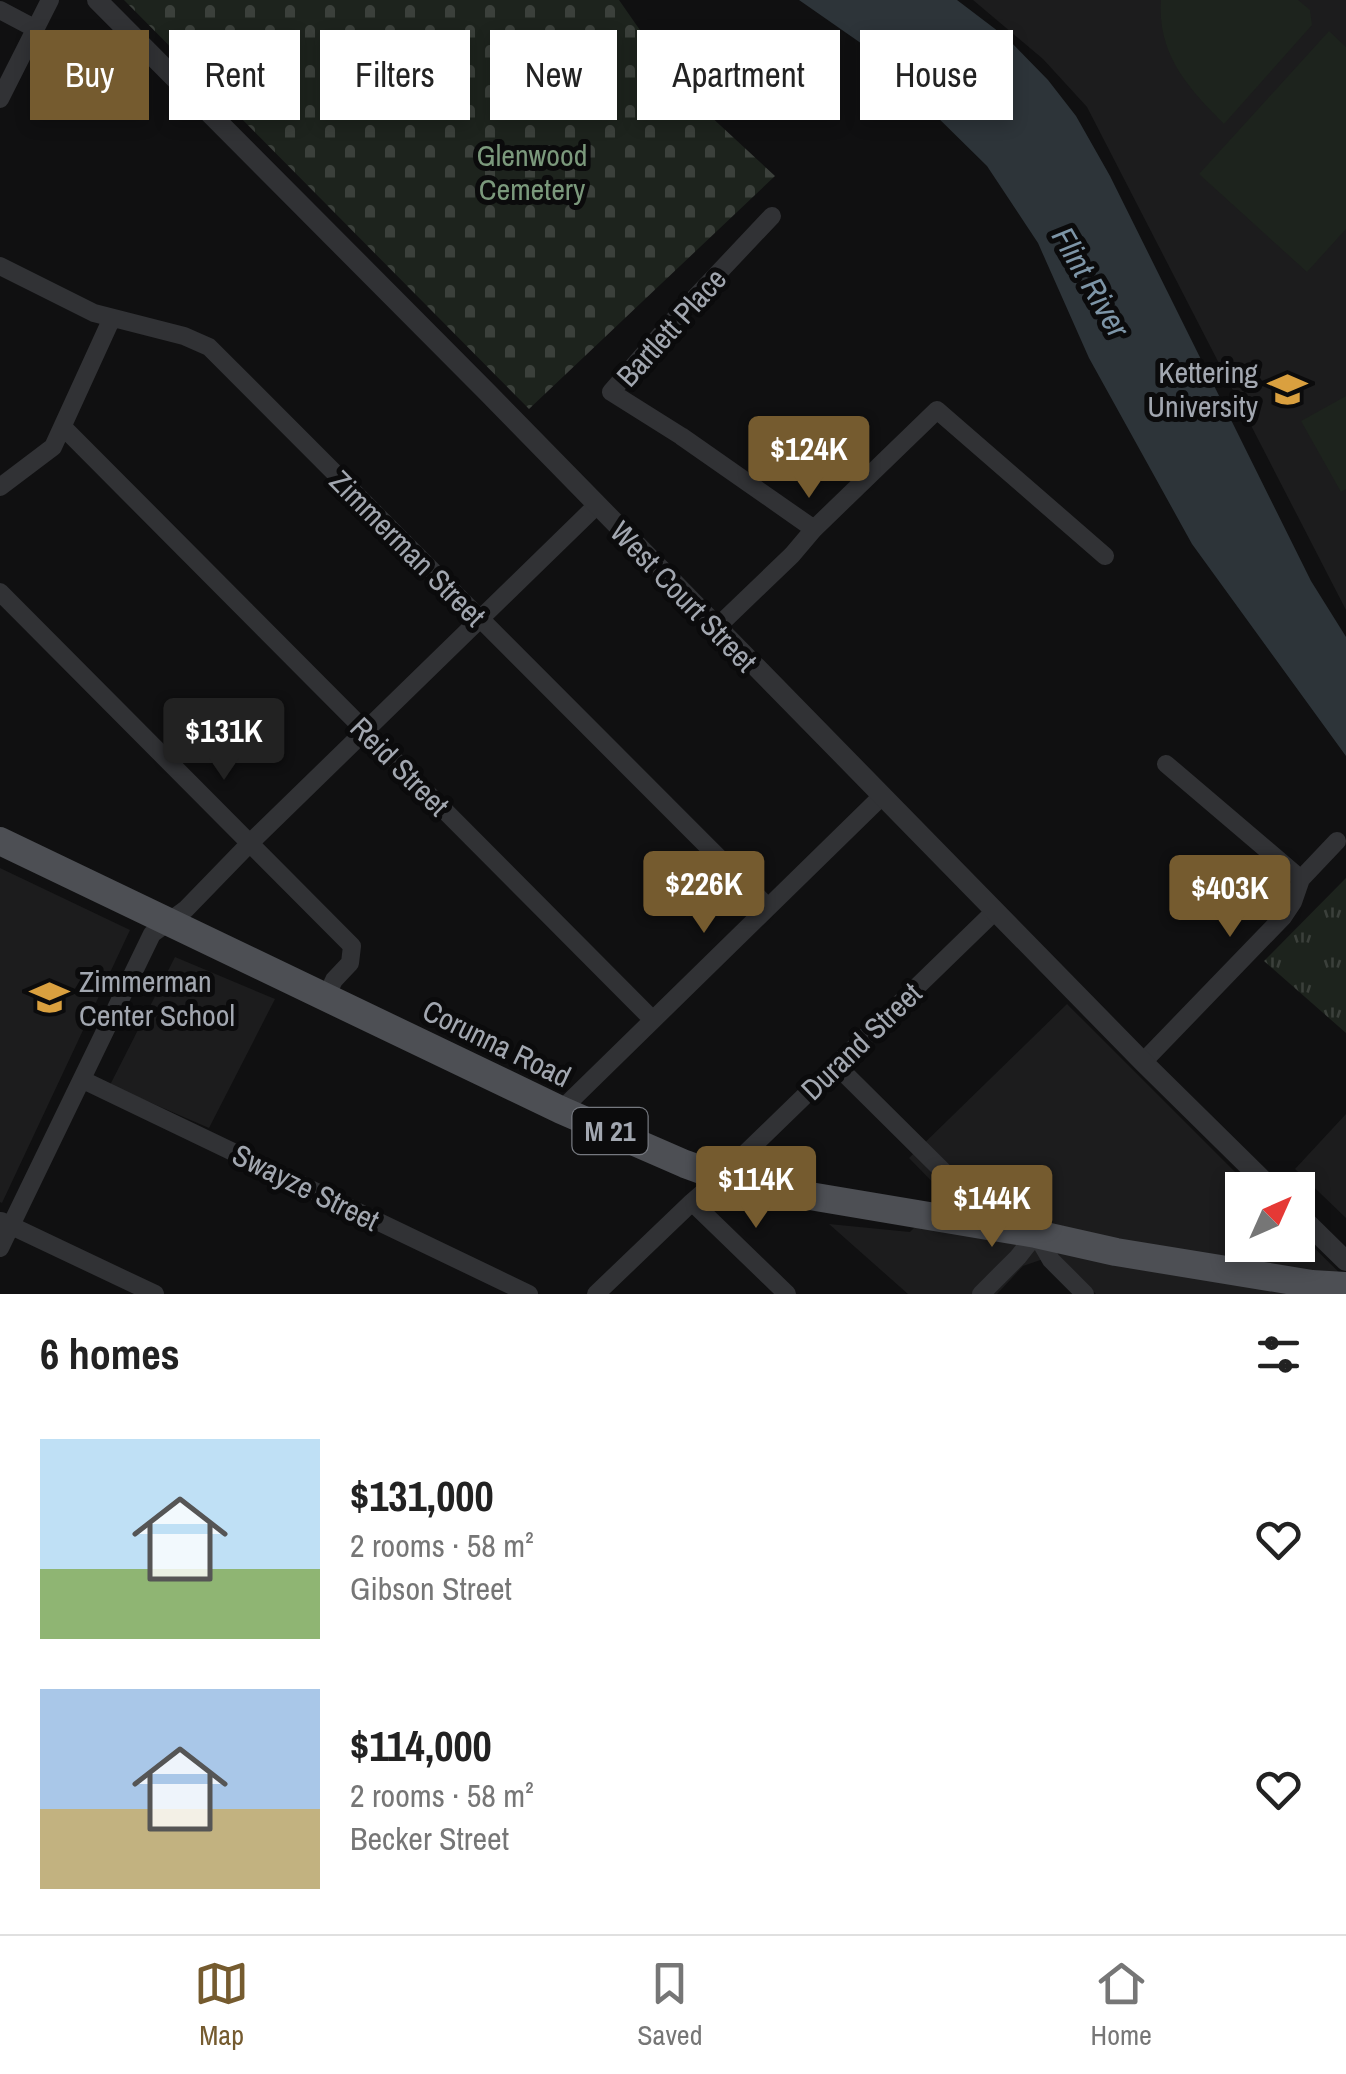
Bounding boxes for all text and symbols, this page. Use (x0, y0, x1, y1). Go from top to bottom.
chip: Buy (30, 30, 149, 120)
chip: Rent (169, 30, 300, 120)
chip: Filters (320, 30, 470, 120)
chip: New (490, 30, 617, 120)
chip: Apartment (637, 30, 840, 120)
chip: House (860, 30, 1013, 120)
park label: Glenwood Cemetery (477, 135, 587, 209)
water label: Flint River (1042, 219, 1141, 346)
street label: Bartlett Place (607, 259, 735, 395)
place label: Kettering University (1147, 352, 1259, 426)
school or university icon: Kettering University (1267, 368, 1309, 410)
pin: $124K (739, 416, 879, 501)
text: $124K (770, 427, 848, 470)
street label: Zimmerman Street (321, 461, 495, 635)
street label: West Court Street (602, 512, 766, 680)
pin: $131K (154, 698, 294, 783)
street label: Reid Street (342, 708, 458, 824)
text: $131K (185, 709, 263, 752)
pin: $226K (634, 851, 774, 936)
pin: $403K (1160, 855, 1300, 940)
text: $226K (665, 862, 743, 905)
text: $403K (1191, 866, 1269, 909)
place label: Zimmerman Center School (79, 961, 235, 1035)
street label: Durand Street (792, 973, 930, 1109)
school or university icon: Zimmerman Center School (28, 977, 70, 1019)
street label: Corunna Road (416, 990, 578, 1096)
road number: M 21 (572, 1108, 648, 1154)
street label: Swayze Street (226, 1134, 386, 1240)
pin: $114K (686, 1146, 826, 1231)
text: $114K (718, 1157, 794, 1200)
pin: $144K (922, 1165, 1062, 1250)
north arrow (1225, 1172, 1315, 1262)
map controls (1225, 1172, 1315, 1262)
text: $144K (953, 1176, 1031, 1219)
text: 6 homes (40, 1326, 180, 1382)
icon: filters (1251, 1327, 1306, 1382)
text: $131,000 (350, 1468, 494, 1524)
icon: home (120, 1479, 240, 1599)
icon: heart (1251, 1512, 1306, 1567)
text: 2 rooms · 58 m² (350, 1524, 534, 1567)
text: Gibson Street (350, 1567, 512, 1610)
text: $114,000 (350, 1718, 492, 1774)
icon: home (120, 1729, 240, 1849)
icon: heart (1251, 1762, 1306, 1817)
text: 2 rooms · 58 m² (350, 1774, 534, 1817)
text: Becker Street (350, 1817, 509, 1860)
tab: Map (194, 1956, 249, 2054)
tab: Saved (637, 1956, 702, 2054)
tab: Home (1091, 1956, 1152, 2054)

